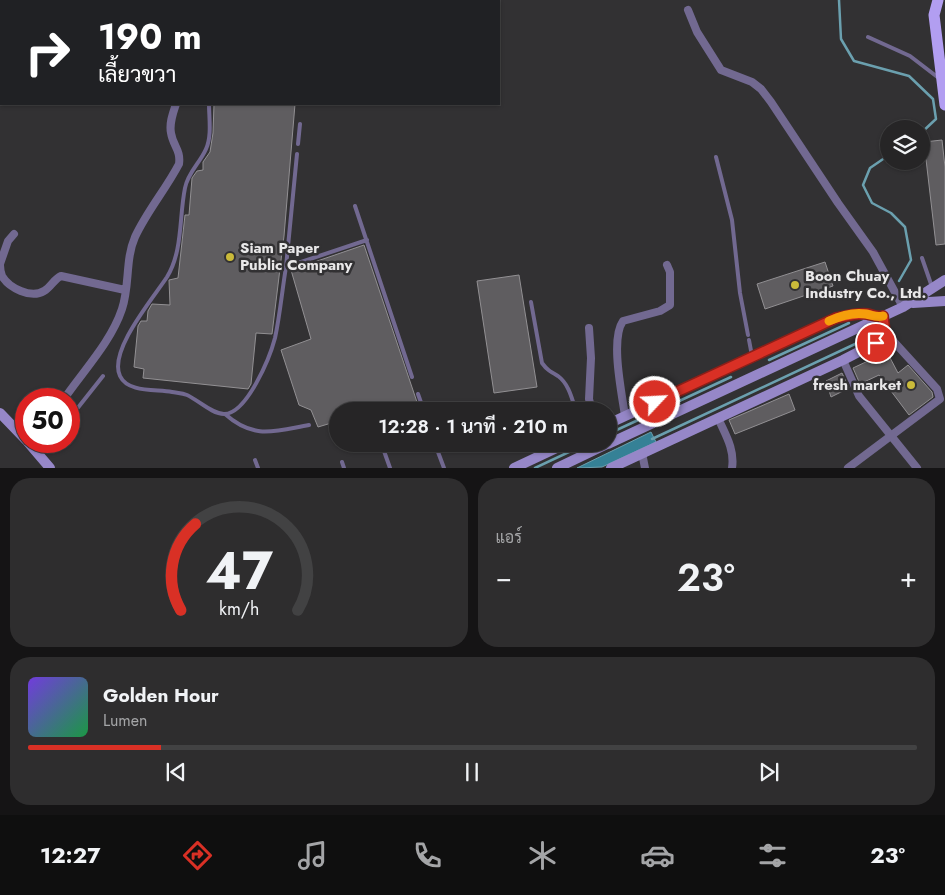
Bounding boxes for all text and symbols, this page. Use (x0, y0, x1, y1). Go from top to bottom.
text: 190 m (98, 12, 202, 62)
icon: right (15, 20, 80, 85)
text: เลี้ยวขวา (98, 58, 176, 90)
map controls (880, 120, 930, 170)
button: layers (880, 120, 930, 170)
place label: Siam Paper Public Company (240, 237, 353, 276)
marker: Siam Paper Public Company (224, 251, 236, 263)
place label: Boon Chuay Industry Co., Ltd. (805, 265, 926, 304)
marker: Boon Chuay Industry Co., Ltd. (789, 279, 801, 291)
pin (855, 322, 897, 364)
icon: arrive (862, 329, 890, 357)
place label: fresh market (813, 374, 901, 396)
position arrow (628, 375, 680, 427)
marker: fresh market (905, 379, 917, 391)
speed limit sign: 50 (15, 388, 80, 453)
text: 12:28 · 1 นาที · 210 m (378, 413, 568, 440)
text: แอร์ (496, 526, 522, 549)
text: 47 (205, 533, 273, 609)
text: 23° (677, 550, 735, 605)
text: − (496, 557, 512, 598)
text: + (900, 557, 917, 598)
text: km/h (219, 596, 259, 622)
text: Golden Hour (103, 682, 219, 709)
text: Lumen (103, 709, 147, 732)
icon: previous (162, 758, 190, 786)
icon: pause (458, 758, 486, 786)
icon: next (755, 758, 783, 786)
icon: directions (180, 838, 215, 873)
icon: music (295, 838, 330, 873)
icon: phone (410, 838, 445, 873)
icon: climate (525, 838, 560, 873)
icon: car (640, 838, 675, 873)
icon: filters (755, 838, 790, 873)
text: 12:27 (40, 839, 100, 871)
text: 23° (870, 839, 905, 871)

